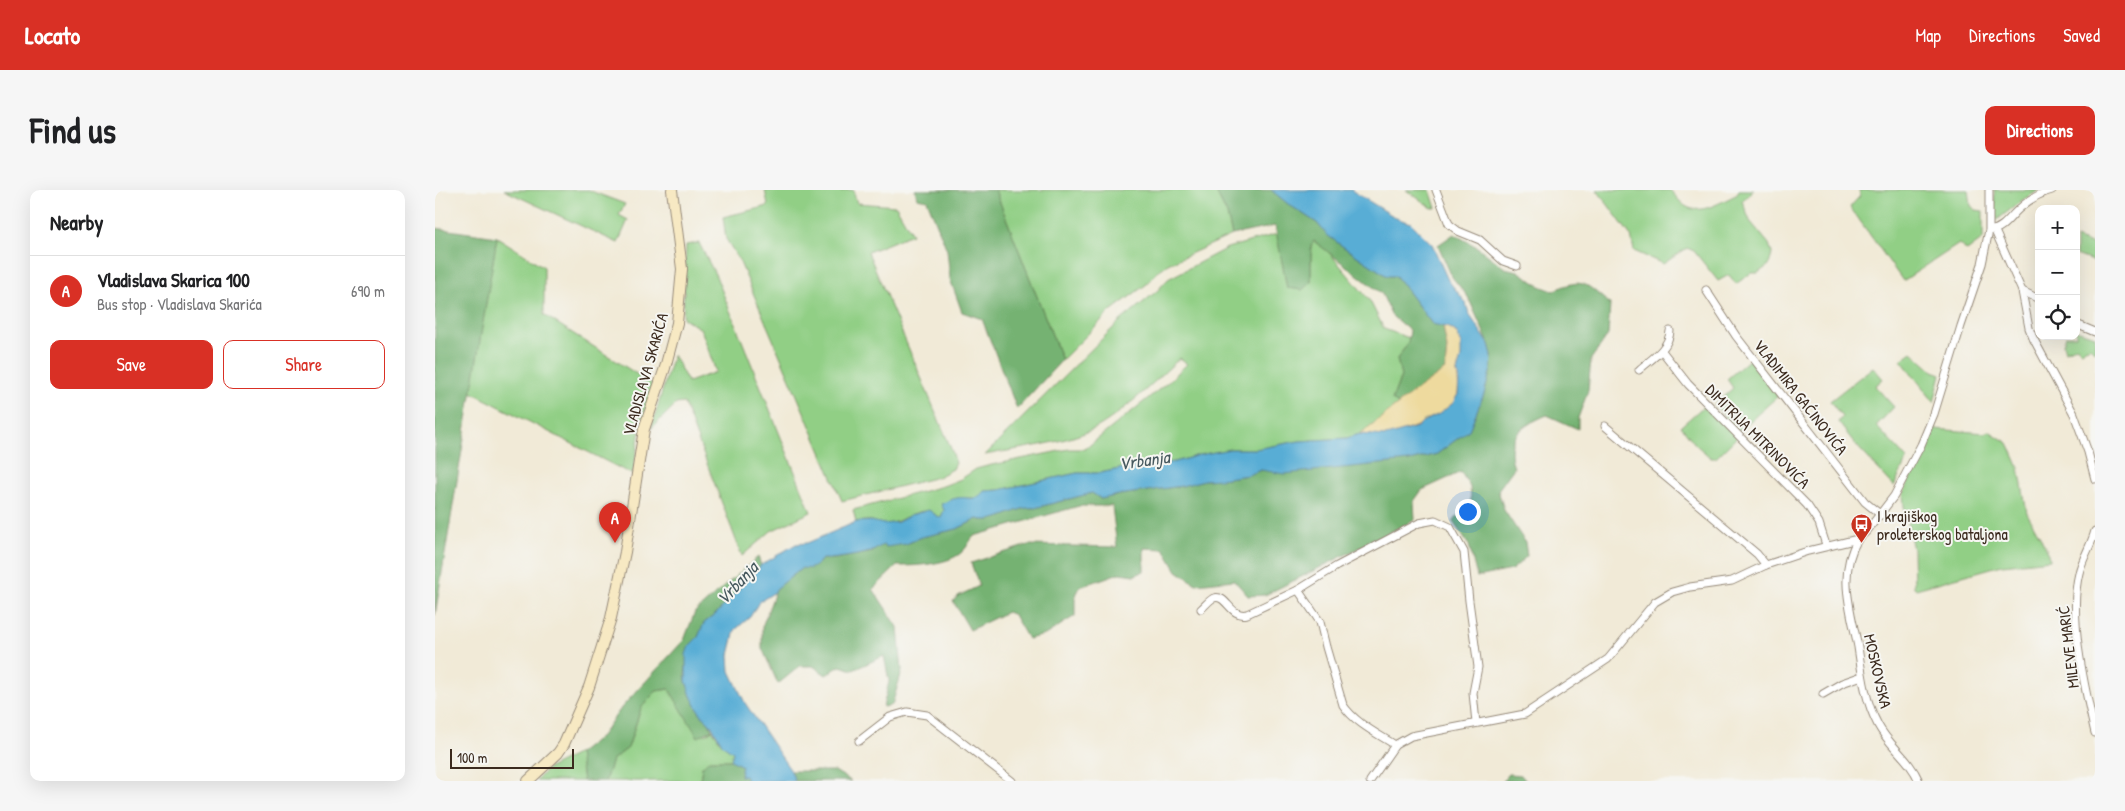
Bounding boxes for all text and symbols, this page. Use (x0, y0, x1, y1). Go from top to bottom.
text: Locato (25, 19, 80, 51)
text: Map (1916, 23, 1941, 48)
text: Directions (1969, 23, 2035, 48)
text: Saved (2063, 23, 2100, 48)
button: Directions (1985, 106, 2095, 155)
text: Find us (30, 107, 116, 154)
map controls (2035, 205, 2080, 340)
button: + (2035, 205, 2080, 250)
text: Nearby (50, 208, 103, 237)
button: − (2035, 250, 2080, 295)
text: Vladislava Skarica 100 (97, 267, 250, 293)
text: A (62, 280, 70, 302)
text: 690 m (351, 280, 385, 302)
text: Bus stop · Vladislava Skarića (97, 293, 262, 315)
button: locate (2035, 295, 2080, 340)
street label: VLADISLAVA SKARIĆA (617, 310, 673, 438)
street label: VLADIMIRA GAĆINOVIĆA (1749, 335, 1853, 459)
button: Save (50, 340, 213, 389)
button: Share (223, 340, 385, 389)
street label: DIMITRIJA MITRINOVIĆA (1701, 379, 1815, 493)
water label: Vrbanja (1117, 444, 1173, 476)
your location (1455, 499, 1481, 525)
pin: A (599, 502, 631, 543)
place label: I krajiškog proleterskog bataljona (1877, 505, 2008, 545)
bus stop icon: I krajiškog proleterskog bataljona (1849, 513, 1873, 544)
water label: Vrbanja (710, 554, 765, 610)
street label: MILEVE MARIĆ (2052, 604, 2084, 690)
street label: MOSKOVSKA (1859, 632, 1897, 710)
scale bar (450, 746, 574, 769)
text: 100 m (457, 748, 487, 767)

